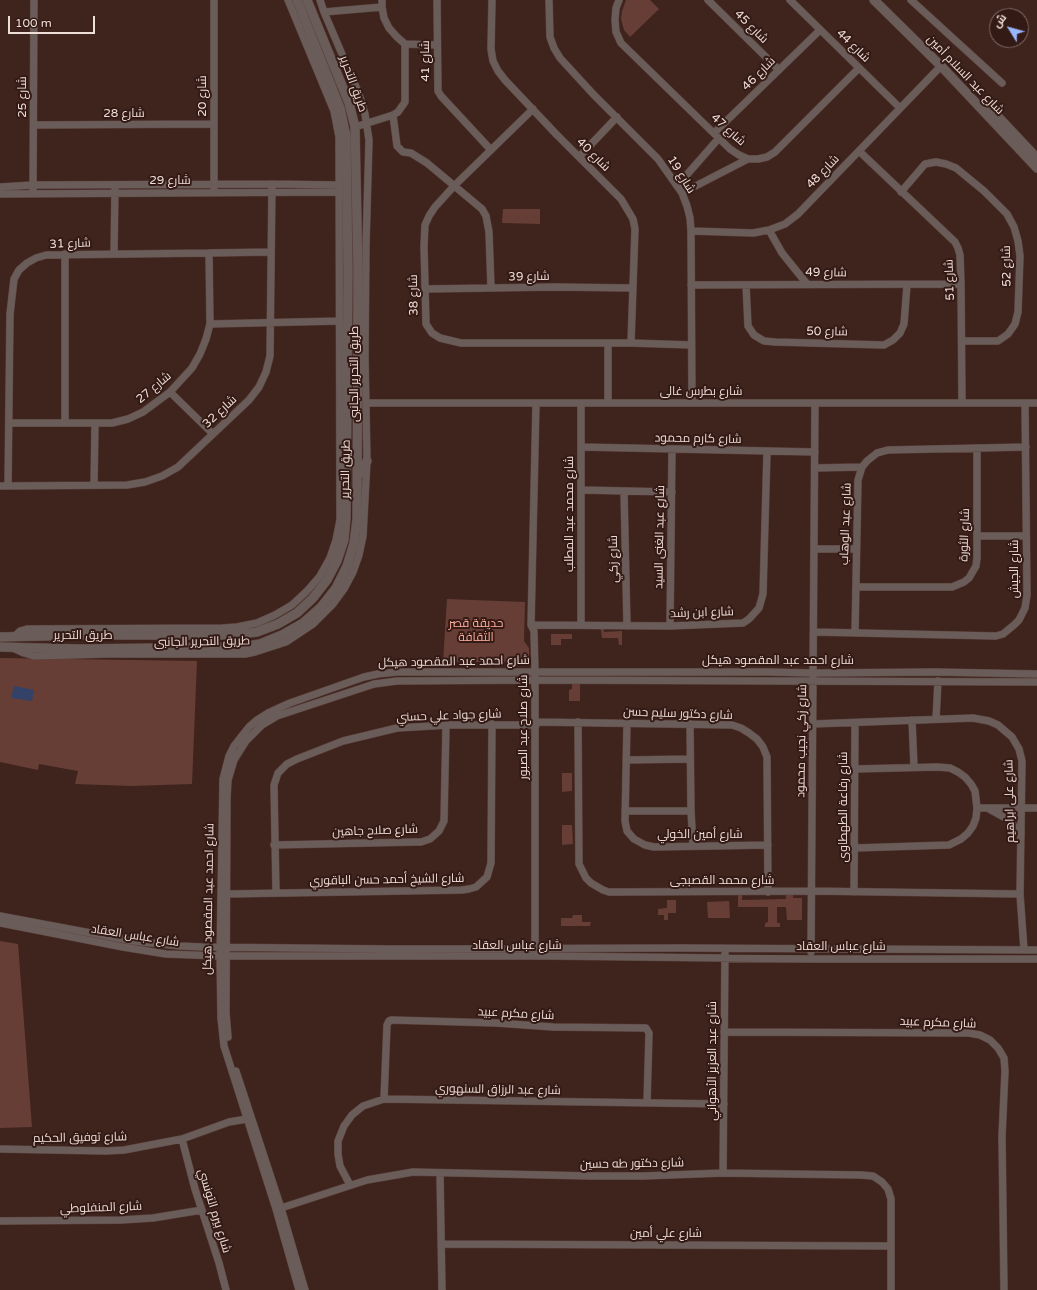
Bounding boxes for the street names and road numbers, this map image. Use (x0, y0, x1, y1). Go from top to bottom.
street label: شارع 45 (731, 7, 771, 47)
street label: شارع 44 (833, 26, 873, 66)
street label: شارع عبد السلام أمين (923, 32, 1007, 118)
street label: شارع 41 (419, 40, 433, 82)
street label: طريق التحرير (336, 54, 370, 114)
street label: شارع 46 (739, 54, 779, 94)
street label: شارع 20 (196, 75, 210, 117)
street label: شارع 25 (16, 76, 30, 118)
street label: شارع 28 (103, 107, 145, 121)
street label: شارع 47 (708, 111, 748, 149)
street label: شارع 40 (573, 135, 613, 175)
street label: شارع 48 (803, 152, 843, 192)
street label: شارع 19 (664, 154, 698, 196)
street label: شارع 29 (149, 174, 191, 188)
street label: شارع 31 (49, 236, 91, 252)
street label: شارع 52 (999, 245, 1015, 287)
street label: شارع 51 (942, 259, 958, 301)
street label: شارع 49 (805, 265, 847, 281)
street label: شارع 39 (508, 269, 550, 285)
street label: شارع 38 (406, 274, 422, 316)
street label: شارع 50 (806, 324, 848, 340)
street label: طريق التحرير الجانبى (348, 326, 362, 422)
street label: شارع 27 (134, 369, 174, 407)
street label: شارع بطرس غالى (660, 385, 742, 399)
street label: شارع 32 (200, 393, 240, 431)
street label: شارع كارم محمود (654, 431, 742, 447)
street label: طريق التحرير (338, 439, 354, 499)
street label: شارع محمد عبد المطلب (563, 456, 577, 572)
street label: شارع عبد الوهاب (837, 482, 855, 566)
street label: شارع عبد الغنى السيد (652, 485, 668, 589)
street label: شارع الثورة (957, 508, 973, 562)
street label: شارع زكي (606, 535, 622, 583)
street label: شارع الجيش (1008, 540, 1022, 598)
street label: شارع ابن رشد (670, 605, 734, 621)
street label: طريق التحرير (53, 629, 113, 643)
street label: طريق التحرير الجانبى (154, 634, 250, 650)
street label: شارع احمد عبد المقصود هيكل (378, 653, 530, 671)
street label: شارع احمد عبد المقصود هيكل (702, 654, 854, 668)
street label: شارع صلاح عبد الصبور (517, 675, 531, 779)
street label: شارع زكي نجيب محمود (794, 684, 810, 798)
street label: شارع دكتور سليم حسن (623, 705, 733, 723)
street label: شارع جواد علي حسني (396, 707, 502, 725)
street label: شارع رفاعة الطهطاوى (837, 752, 851, 862)
street label: شارع على ابراهيم (1002, 759, 1018, 843)
street label: شارع صلاح جاهين (332, 822, 418, 840)
street label: شارع احمد عبد المقصود هيكل (200, 823, 218, 975)
street label: شارع أمين الخولي (657, 828, 743, 842)
street label: شارع الشيخ أحمد حسن الباقوري (309, 871, 465, 889)
street label: شارع محمد القصبجى (670, 874, 774, 888)
street label: شارع عباس العقاد (90, 922, 180, 950)
street label: شارع عباس العقاد (472, 939, 562, 953)
street label: شارع عباس العقاد (796, 940, 886, 954)
street label: شارع عبد العزيز الأهواني (706, 1001, 720, 1121)
street label: شارع مكرم عبيد (477, 1005, 555, 1023)
street label: شارع مكرم عبيد (899, 1014, 977, 1032)
street label: شارع عبد الرزاق السنهوري (435, 1082, 561, 1098)
street label: شارع توفيق الحكيم (33, 1130, 127, 1146)
street label: شارع دكتور طه حسين (580, 1156, 684, 1172)
street label: شارع بيرم التونسي (194, 1167, 234, 1255)
street label: شارع المنفلوطي (60, 1199, 142, 1217)
street label: شارع علي أمين (630, 1227, 702, 1241)

